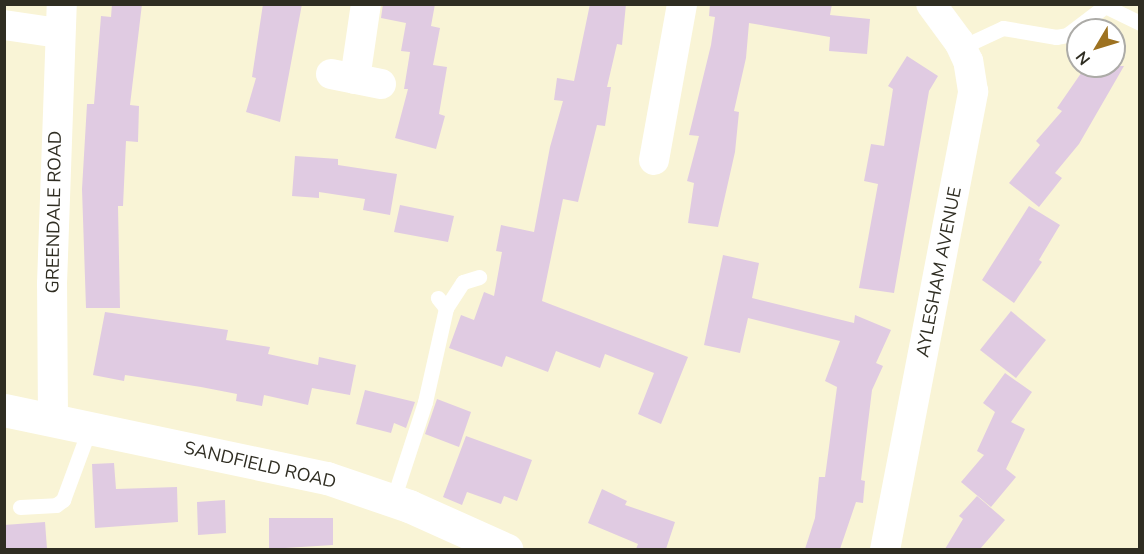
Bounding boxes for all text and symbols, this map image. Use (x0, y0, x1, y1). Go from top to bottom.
north arrow (1066, 18, 1126, 78)
text: N (1071, 46, 1096, 69)
street label: GREENDALE ROAD (42, 131, 66, 293)
street label: AYLESHAM AVENUE (912, 185, 966, 359)
street label: SANDFIELD ROAD (182, 437, 338, 493)

